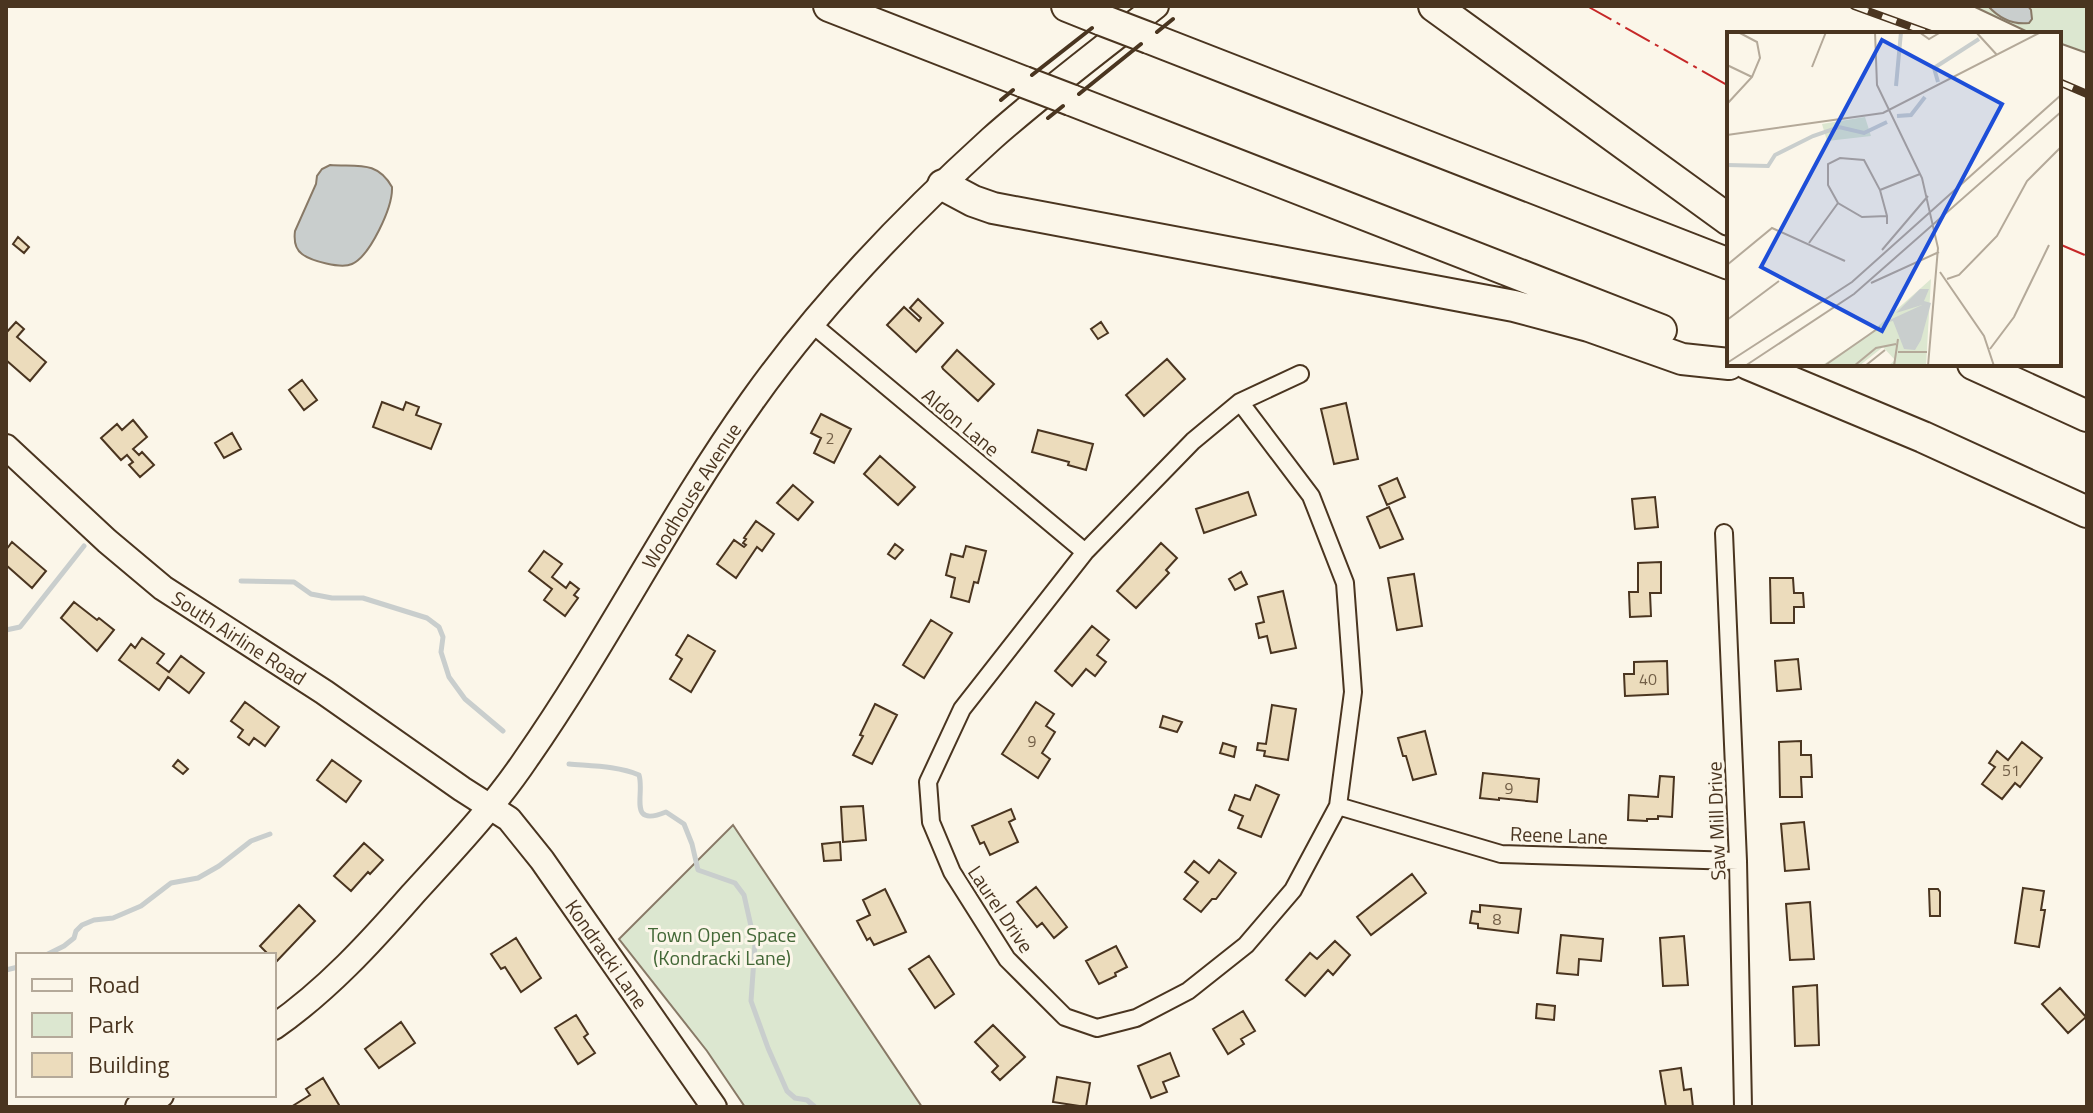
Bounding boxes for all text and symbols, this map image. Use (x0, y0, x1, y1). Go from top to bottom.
inset map (1727, 32, 2061, 366)
street label: Aldon Lane (915, 380, 1007, 464)
street label: Woodhouse Avenue (633, 416, 748, 574)
house number: 2 (826, 426, 834, 450)
street label: South Airline Road (166, 582, 313, 692)
house number: 40 (1639, 667, 1657, 691)
house number: 9 (1028, 729, 1037, 753)
house number: 51 (2002, 758, 2020, 782)
street label: Saw Mill Drive (1698, 761, 1734, 881)
house number: 9 (1505, 776, 1514, 800)
street label: Reene Lane (1509, 818, 1609, 852)
street label: Laurel Drive (960, 859, 1042, 959)
street label: Kondracki Lane (558, 892, 656, 1015)
house number: 8 (1493, 907, 1502, 931)
park label: Town Open Space (Kondracki Lane) (648, 919, 796, 973)
legend (16, 953, 276, 1097)
text: Road (88, 966, 140, 1002)
text: Park (88, 1006, 134, 1042)
text: Building (88, 1046, 170, 1082)

